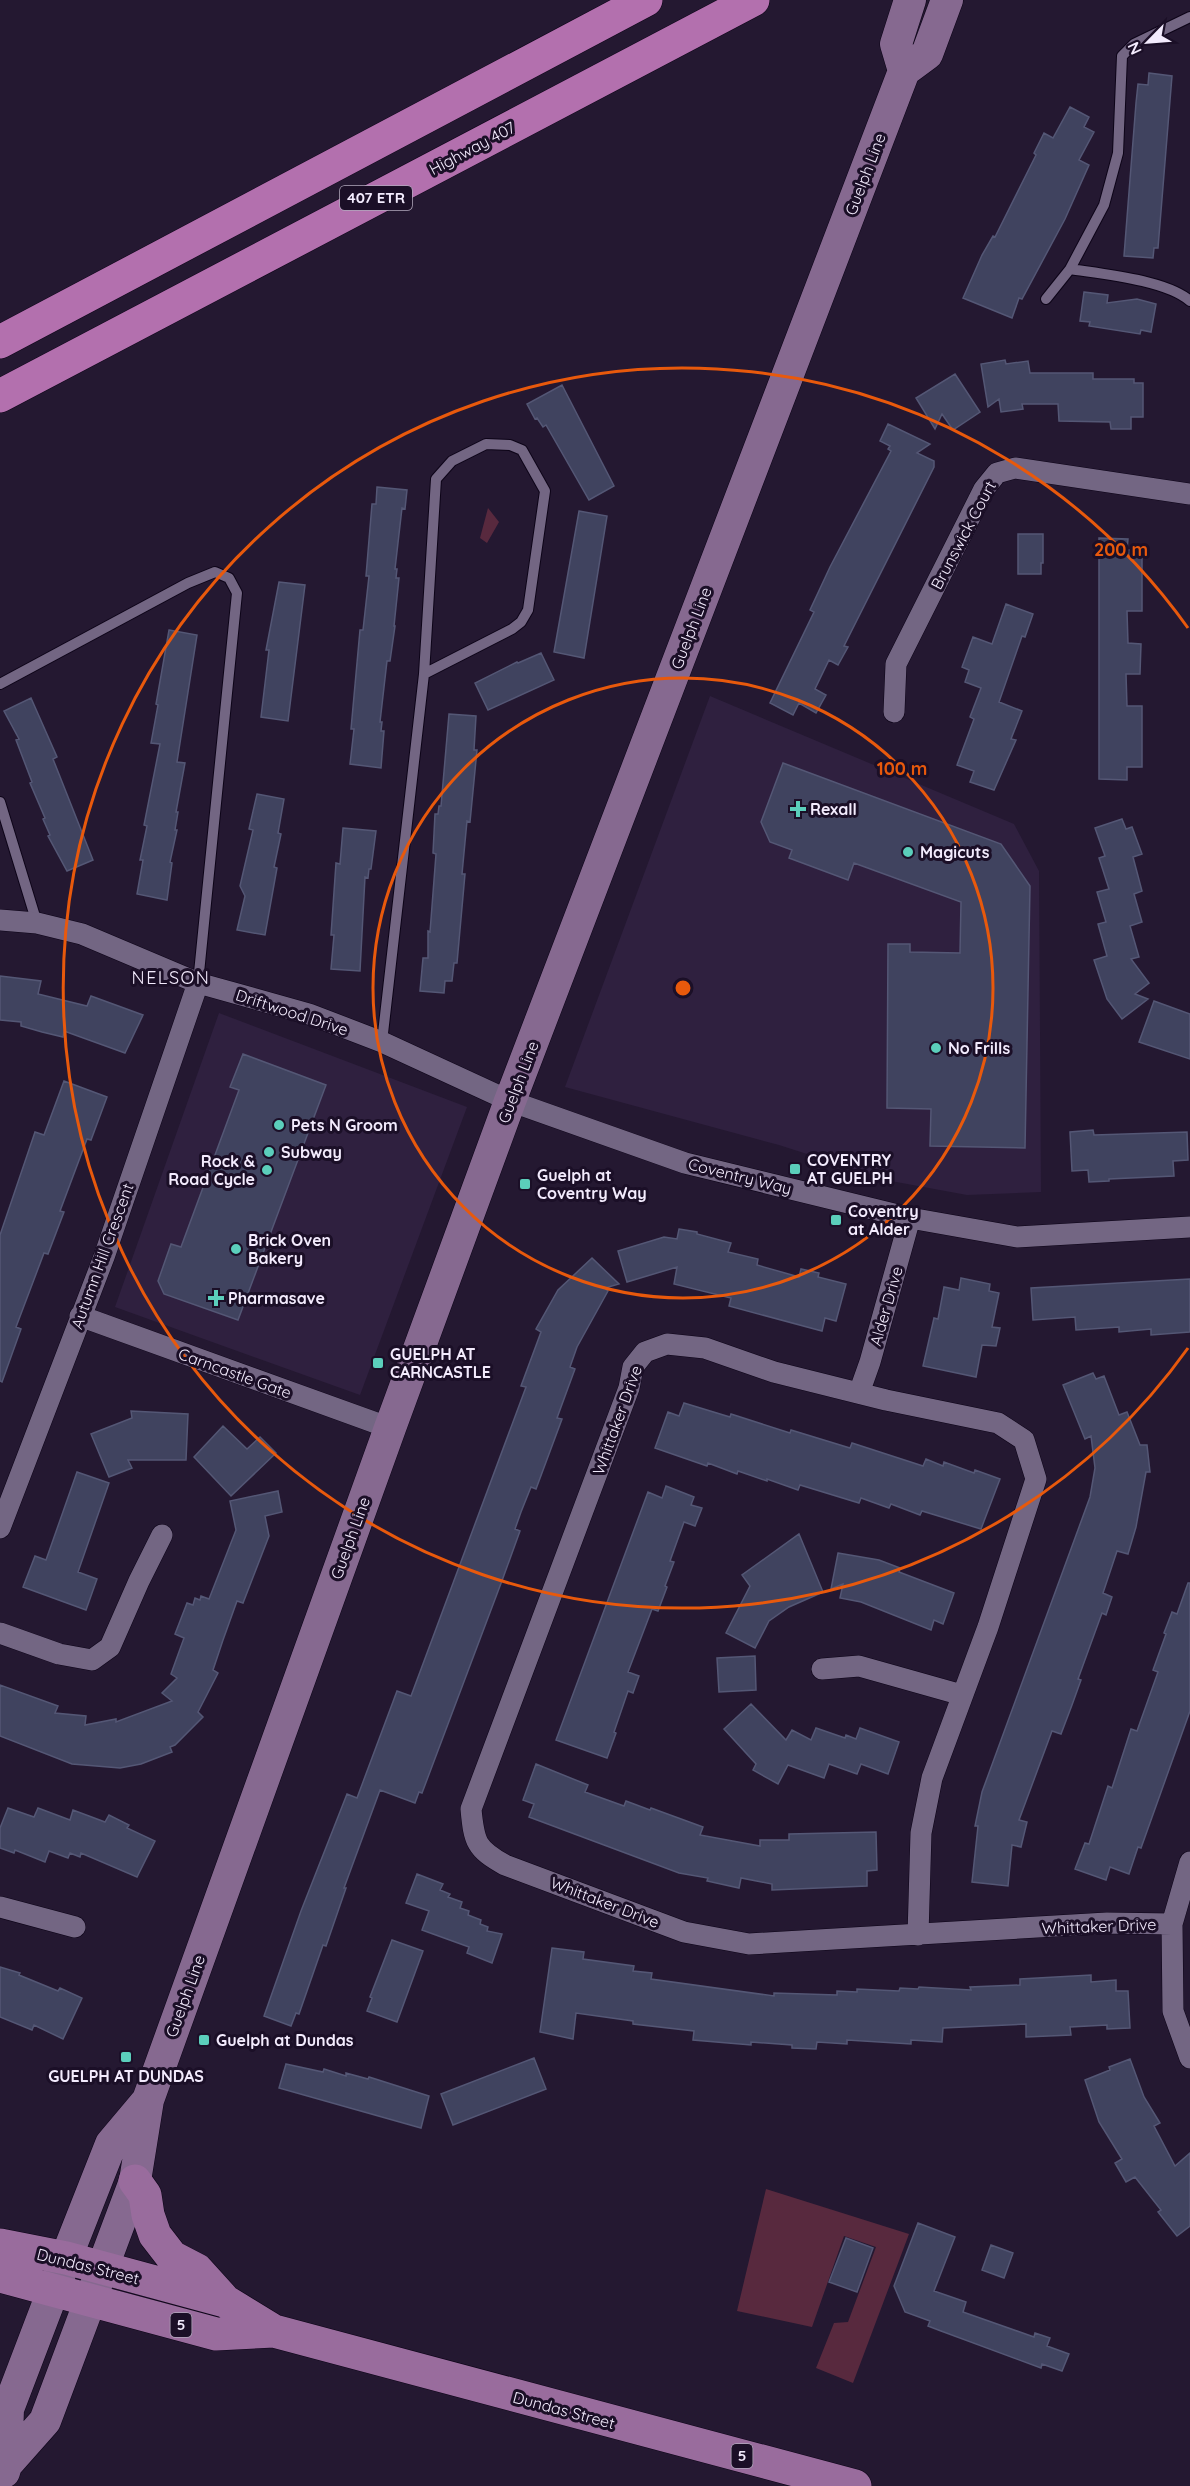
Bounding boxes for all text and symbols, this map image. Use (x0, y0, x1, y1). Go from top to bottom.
north arrow (1118, 12, 1178, 72)
text: N (1123, 39, 1146, 58)
street label: Highway 407 (426, 117, 518, 179)
street label: Guelph Line (840, 130, 890, 218)
road number: 407 ETR (340, 186, 412, 210)
street label: Brunswick Court (926, 477, 1000, 593)
text: 200 m (1094, 538, 1148, 561)
street label: Guelph Line (666, 584, 716, 672)
text: 100 m (877, 757, 927, 780)
place label: Rexall (810, 799, 857, 819)
marker: Rexall (791, 802, 805, 816)
place label: Magicuts (920, 842, 990, 862)
marker: Magicuts (901, 845, 915, 859)
district label: NELSON (132, 966, 210, 989)
centre of rings (673, 978, 693, 998)
street label: Driftwood Drive (233, 984, 351, 1040)
street label: Guelph Line (493, 1038, 543, 1126)
place label: No Frills (948, 1038, 1010, 1058)
marker: No Frills (929, 1041, 943, 1055)
place label: Pets N Groom (291, 1115, 398, 1135)
marker: Pets N Groom (272, 1118, 286, 1132)
place label: Subway (281, 1142, 342, 1162)
marker: Subway (262, 1145, 276, 1159)
place label: COVENTRY AT GUELPH (807, 1150, 893, 1188)
place label: Rock & Road Cycle (168, 1151, 255, 1189)
street label: Coventry Way (686, 1153, 794, 1199)
marker: COVENTRY AT GUELPH (788, 1162, 802, 1176)
marker: Rock & Road Cycle (260, 1163, 274, 1177)
place label: Guelph at Coventry Way (537, 1165, 647, 1203)
marker: Guelph at Coventry Way (518, 1177, 532, 1191)
street label: Autumn Hill Crescent (66, 1180, 138, 1332)
place label: Coventry at Alder (848, 1201, 919, 1239)
marker: Coventry at Alder (829, 1213, 843, 1227)
place label: Brick Oven Bakery (248, 1230, 331, 1268)
marker: Brick Oven Bakery (229, 1242, 243, 1256)
street label: Alder Drive (865, 1264, 907, 1348)
place label: Pharmasave (228, 1288, 325, 1308)
marker: Pharmasave (209, 1291, 223, 1305)
street label: Carncastle Gate (176, 1343, 294, 1403)
place label: GUELPH AT CARNCASTLE (390, 1344, 491, 1382)
marker: GUELPH AT CARNCASTLE (371, 1356, 385, 1370)
street label: Whittaker Drive (588, 1363, 646, 1477)
street label: Guelph Line (326, 1494, 374, 1582)
street label: Whittaker Drive (548, 1872, 662, 1932)
street label: Whittaker Drive (1041, 1914, 1157, 1938)
street label: Guelph Line (161, 1952, 209, 2040)
place label: Guelph at Dundas (216, 2030, 354, 2050)
marker: Guelph at Dundas (197, 2033, 211, 2047)
marker: GUELPH AT DUNDAS (119, 2050, 133, 2064)
place label: GUELPH AT DUNDAS (48, 2066, 204, 2086)
street label: Dundas Street (35, 2244, 141, 2288)
road number: 5 (170, 2313, 192, 2337)
street label: Dundas Street (511, 2387, 617, 2433)
road number: 5 (732, 2444, 752, 2468)

